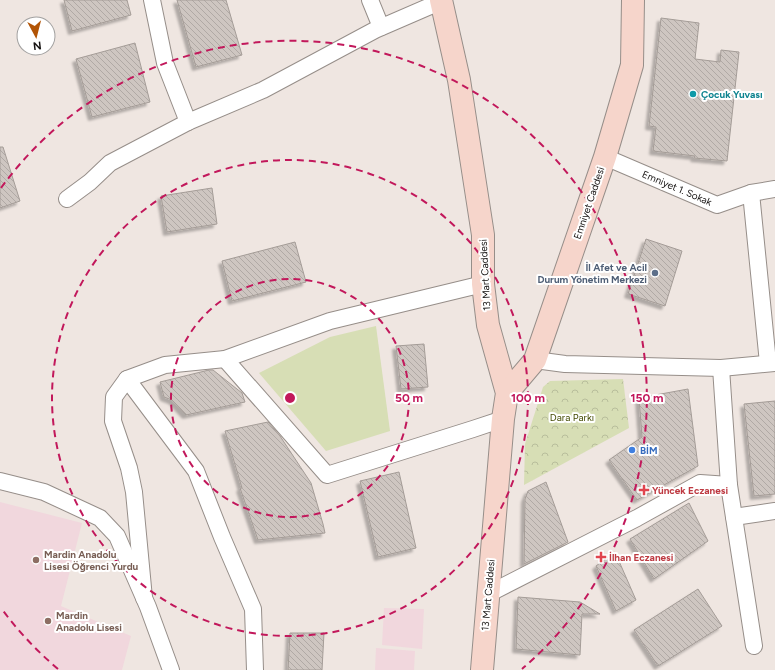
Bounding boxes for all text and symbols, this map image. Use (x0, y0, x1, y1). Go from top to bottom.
north arrow (16, 16, 56, 56)
text: N (32, 38, 42, 52)
place label: Çocuk Yuvası (701, 88, 763, 101)
marker: Çocuk Yuvası (688, 89, 698, 99)
street label: Emniyet Caddesi (571, 165, 607, 241)
street label: Emniyet 1. Sokak (640, 167, 714, 209)
street label: 13 Mart Caddesi (477, 239, 493, 311)
place label: İl Afet ve Acil Durum Yönetim Merkezi (537, 261, 647, 286)
marker: İl Afet ve Acil Durum Yönetim Merkezi (650, 268, 660, 278)
centre of rings (283, 391, 297, 405)
text: 50 m (395, 391, 423, 405)
text: 100 m (511, 391, 545, 405)
text: 150 m (630, 391, 664, 405)
park label: Dara Parkı (550, 411, 594, 424)
place label: BİM (640, 444, 658, 457)
marker: BİM (627, 445, 637, 455)
place label: Yüncek Eczanesi (652, 484, 728, 497)
marker: Yüncek Eczanesi (639, 485, 649, 495)
place label: Mardin Anadolu Lisesi Öğrenci Yurdu (44, 548, 139, 573)
place label: İlhan Eczanesi (609, 551, 674, 564)
marker: İlhan Eczanesi (596, 552, 606, 562)
marker: Mardin Anadolu Lisesi Öğrenci Yurdu (31, 555, 41, 565)
street label: 13 Mart Caddesi (478, 559, 498, 631)
place label: Mardin Anadolu Lisesi (56, 609, 122, 634)
marker: Mardin Anadolu Lisesi (43, 616, 53, 626)

